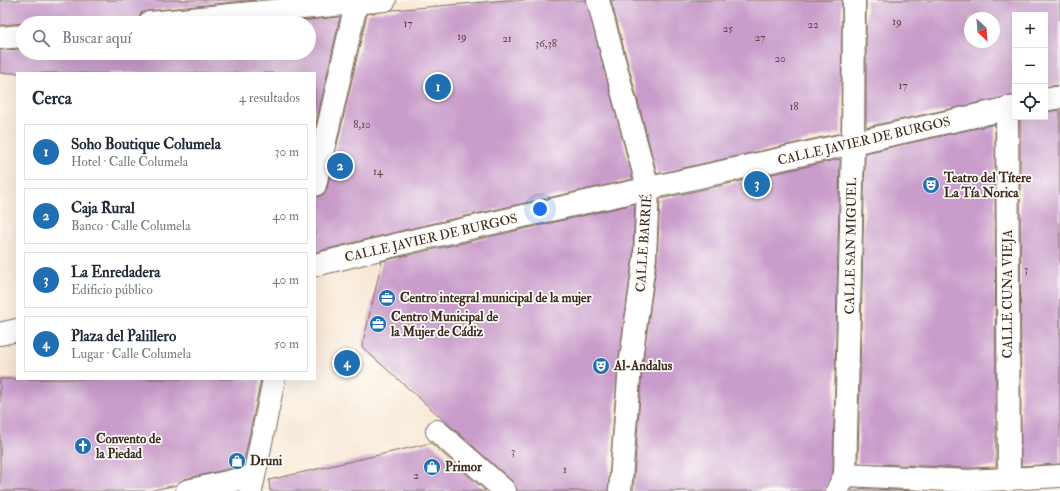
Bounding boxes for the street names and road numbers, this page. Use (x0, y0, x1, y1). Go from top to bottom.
street label: CALLE JAVIER DE BURGOS (776, 113, 952, 169)
street label: CALLE SAN MIGUEL (842, 177, 860, 315)
street label: CALLE BARRIÉ (632, 193, 655, 293)
street label: CALLE JAVIER DE BURGOS (343, 210, 519, 266)
street label: CALLE CUNA VIEJA (1000, 229, 1016, 358)

